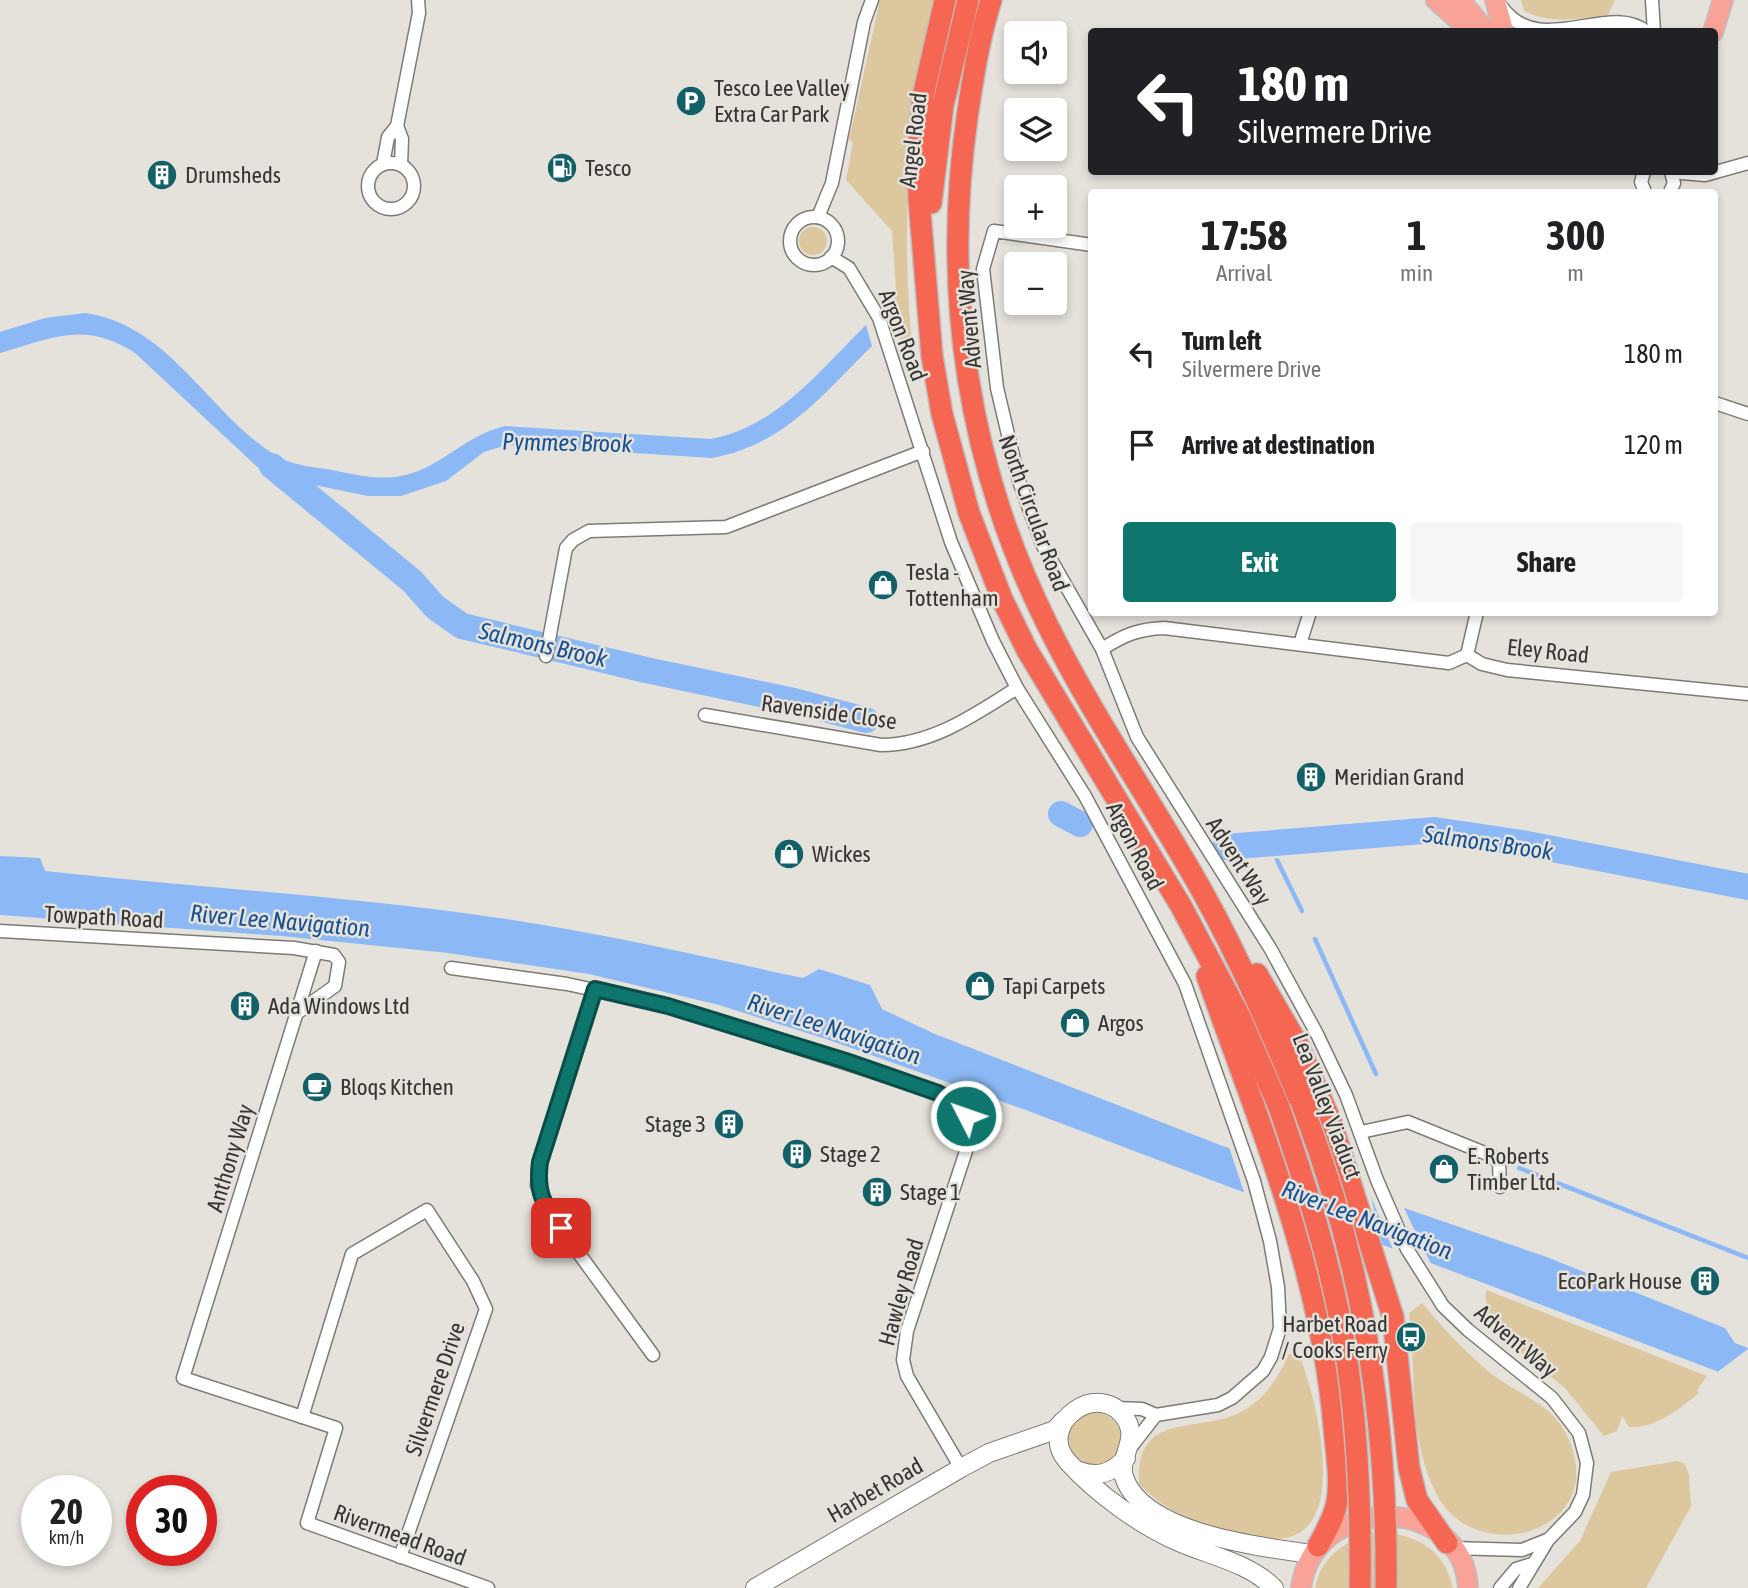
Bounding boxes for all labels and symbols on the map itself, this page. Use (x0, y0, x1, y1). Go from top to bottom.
place label: Tesco Lee Valley Extra Car Park (714, 75, 850, 127)
parking icon: Tesco Lee Valley Extra Car Park (674, 84, 708, 118)
street label: Angel Road (894, 91, 932, 189)
fuel station icon: Tesco (545, 151, 579, 185)
place label: Tesco (585, 155, 632, 181)
building icon: Drumsheds (145, 158, 179, 192)
place label: Drumsheds (185, 162, 281, 188)
street label: Advent Way (952, 269, 986, 369)
street label: Argon Road (874, 286, 932, 384)
water label: Pymmes Brook (502, 428, 633, 457)
street label: North Circular Road (994, 431, 1074, 595)
place label: Tesla - Tottenham (906, 559, 999, 611)
shop icon: Tesla - Tottenham (866, 568, 900, 602)
water label: Salmons Brook (476, 616, 610, 672)
street label: Eley Road (1506, 634, 1590, 668)
street label: Ravenside Close (760, 690, 898, 734)
building icon: Meridian Grand (1294, 760, 1328, 794)
place label: Meridian Grand (1334, 764, 1464, 790)
street label: Argon Road (1101, 798, 1169, 894)
street label: Advent Way (1201, 812, 1277, 910)
water label: Salmons Brook (1421, 820, 1555, 865)
shop icon: Wickes (772, 837, 806, 871)
place label: Wickes (812, 841, 871, 867)
water label: River Lee Navigation (189, 899, 371, 942)
street label: Towpath Road (44, 901, 164, 933)
shop icon: Tapi Carpets (963, 969, 997, 1003)
place label: Tapi Carpets (1003, 973, 1105, 999)
water label: River Lee Navigation (744, 988, 924, 1069)
building icon: Ada Windows Ltd (228, 989, 262, 1023)
place label: Ada Windows Ltd (268, 993, 410, 1019)
shop icon: Argos (1058, 1006, 1092, 1040)
place label: Argos (1098, 1010, 1144, 1036)
street label: Lea Valley Viaduct (1287, 1030, 1367, 1182)
cafe icon: Bloqs Kitchen (300, 1070, 334, 1104)
place label: Bloqs Kitchen (340, 1074, 454, 1100)
position arrow (929, 1079, 1003, 1153)
street label: Anthony Way (201, 1101, 259, 1215)
building icon: Stage 3 (712, 1107, 746, 1141)
place label: Stage 3 (645, 1111, 706, 1137)
building icon: Stage 2 (780, 1137, 814, 1171)
place label: Stage 2 (820, 1141, 881, 1167)
place label: E. Roberts Timber Ltd. (1467, 1143, 1560, 1195)
shop icon: E. Roberts Timber Ltd. (1427, 1152, 1461, 1186)
building icon: Stage 1 (860, 1175, 894, 1209)
water label: River Lee Navigation (1278, 1175, 1457, 1265)
place label: Stage 1 (900, 1179, 961, 1205)
pin (531, 1198, 591, 1258)
street label: Hawley Road (873, 1235, 929, 1349)
building icon: EcoPark House (1688, 1264, 1722, 1298)
place label: EcoPark House (1557, 1268, 1682, 1294)
street label: Advent Way (1470, 1299, 1562, 1383)
place label: Harbet Road / Cooks Ferry (1281, 1311, 1388, 1363)
street label: Silvermere Drive (400, 1319, 470, 1459)
bus stop icon: Harbet Road / Cooks Ferry (1394, 1320, 1428, 1354)
street label: Harbet Road (823, 1452, 927, 1528)
speed limit sign: 30 (126, 1475, 217, 1566)
street label: Rivermead Road (330, 1499, 470, 1571)

